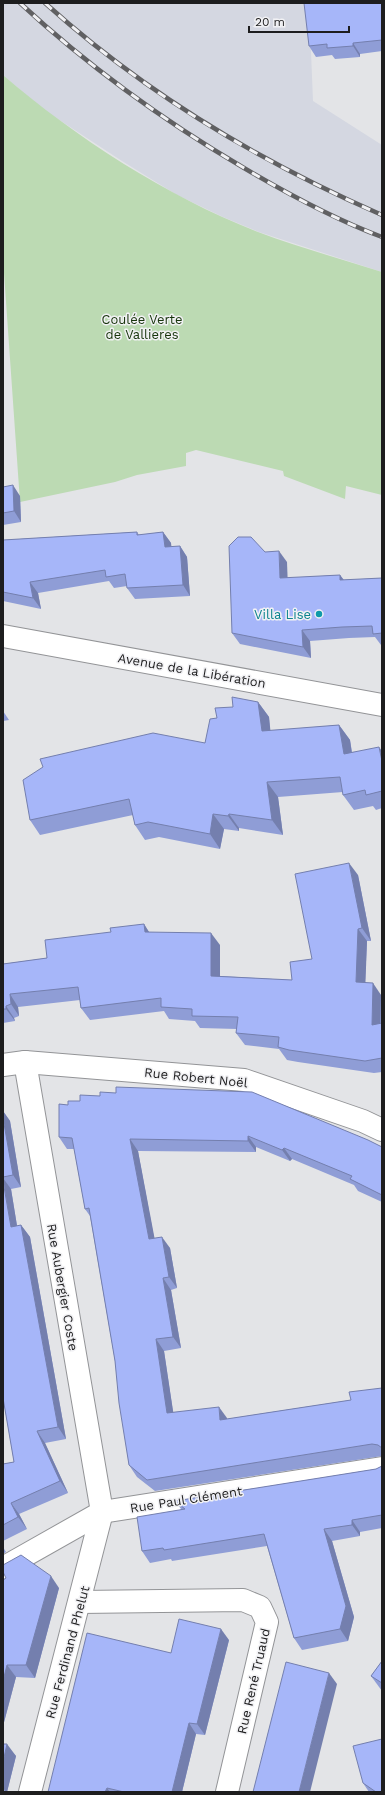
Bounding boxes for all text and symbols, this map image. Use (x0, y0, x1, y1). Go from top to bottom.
scale bar (249, 8, 349, 34)
text: 20 m (255, 15, 285, 29)
park label: Coulée Verte de Vallieres (102, 312, 182, 342)
place label: Villa Lise (254, 607, 311, 622)
marker: Villa Lise (314, 609, 324, 619)
street label: Avenue de la Libération (117, 650, 267, 691)
street label: Rue Robert Noël (144, 1065, 248, 1090)
street label: Rue Aubergier Coste (44, 1222, 81, 1352)
street label: Rue Paul Clément (129, 1483, 244, 1516)
street label: Rue Ferdinand Phelut (43, 1584, 93, 1720)
street label: Rue René Truaud (234, 1627, 273, 1735)

